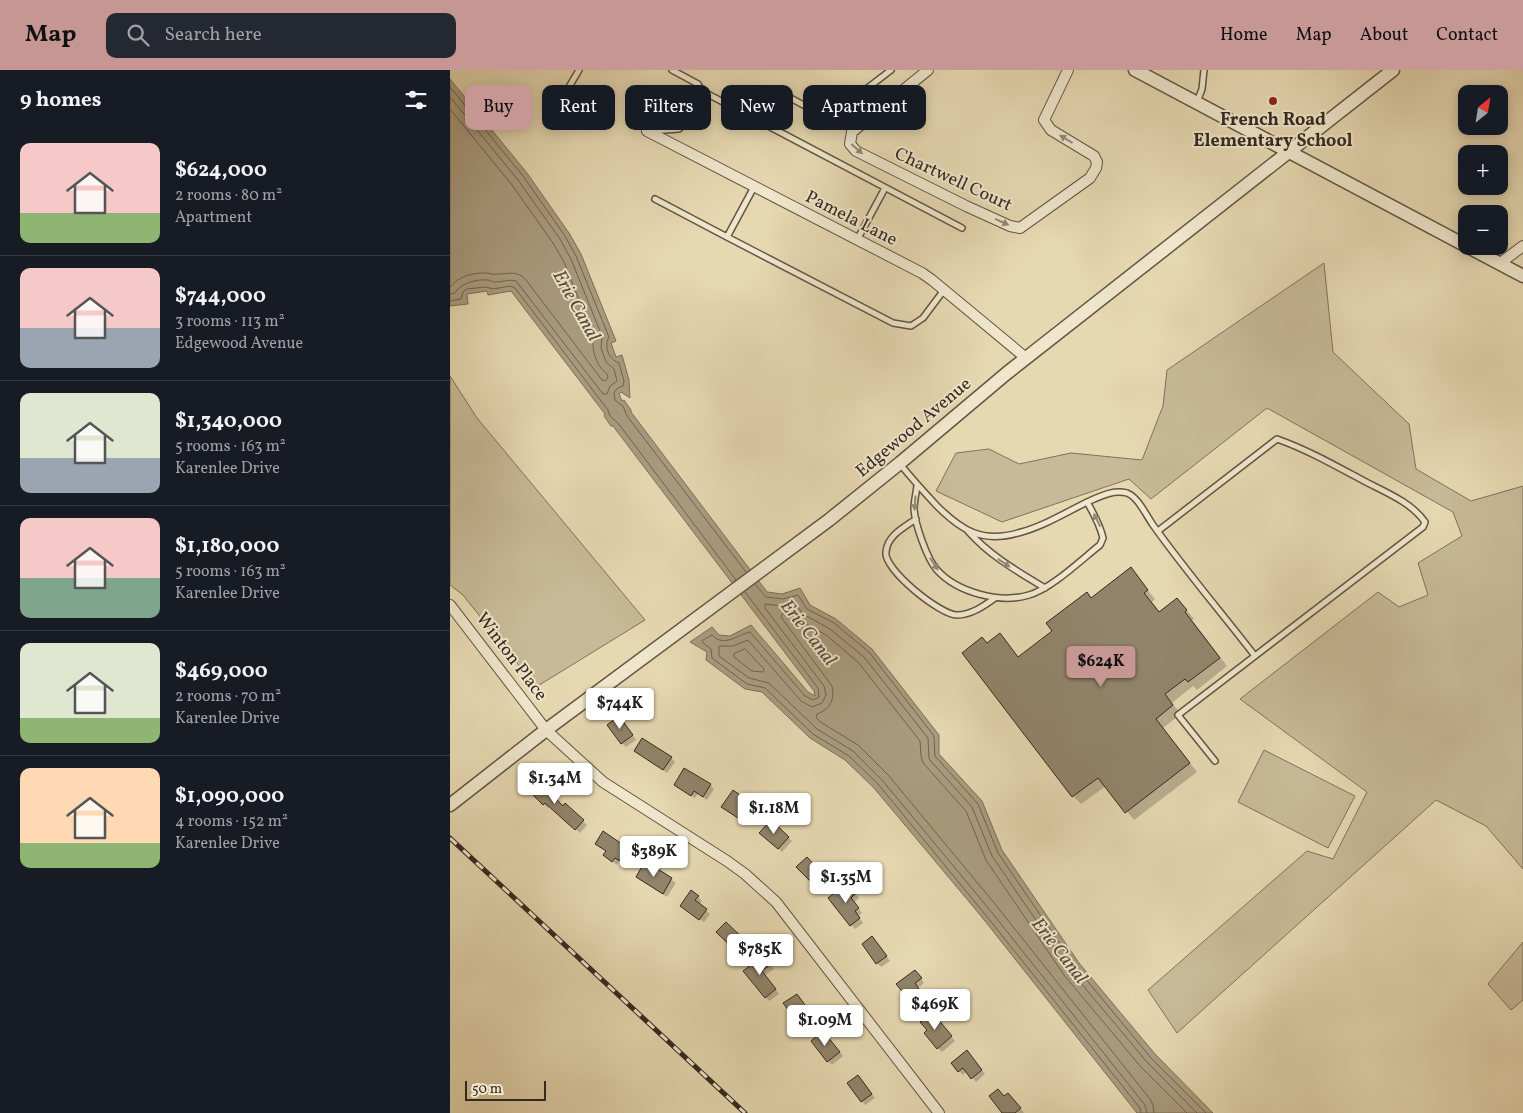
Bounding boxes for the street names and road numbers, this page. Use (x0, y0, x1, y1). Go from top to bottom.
street label: Chartwell Court (890, 142, 1016, 218)
street label: Pamela Lane (801, 185, 901, 253)
street label: Edgewood Avenue (851, 372, 977, 484)
street label: Winton Place (469, 607, 553, 707)

